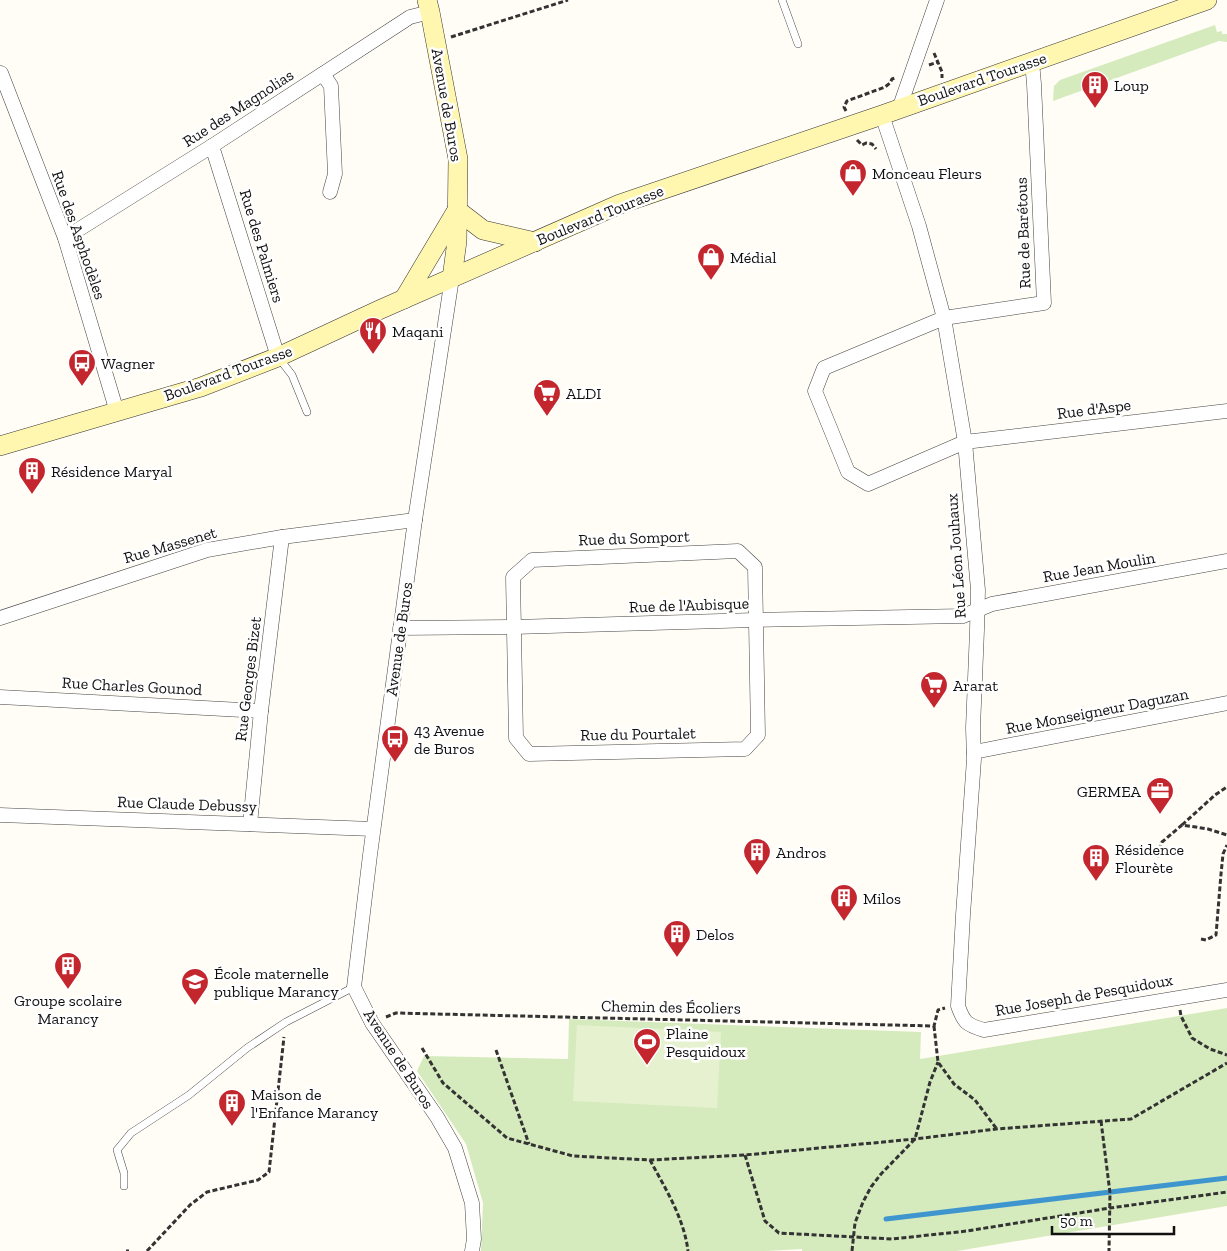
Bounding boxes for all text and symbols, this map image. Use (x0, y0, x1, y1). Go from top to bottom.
street label: Avenue de Buros (428, 47, 466, 163)
street label: Boulevard Tourasse (915, 48, 1049, 110)
street label: Rue des Magnolias (179, 65, 297, 151)
building icon: Loup (1080, 70, 1110, 109)
place label: Loup (1114, 76, 1149, 95)
shop icon: Monceau Fleurs (838, 158, 868, 197)
place label: Monceau Fleurs (872, 164, 982, 183)
street label: Rue des Asphodèles (48, 168, 110, 302)
street label: Rue de Barétous (1012, 177, 1034, 289)
street label: Boulevard Tourasse (534, 181, 666, 249)
street label: Rue des Palmiers (236, 187, 288, 305)
shop icon: Médial (696, 242, 726, 281)
place label: Médial (730, 248, 777, 267)
restaurant icon: Maqani (358, 316, 388, 355)
place label: Maqani (392, 322, 444, 341)
street label: Boulevard Tourasse (161, 341, 295, 405)
bus stop icon: Wagner (67, 348, 97, 387)
place label: Wagner (101, 354, 155, 373)
supermarket icon: ALDI (532, 378, 562, 417)
place label: ALDI (566, 384, 601, 403)
street label: Rue d'Aspe (1056, 395, 1132, 423)
building icon: Résidence Maryal (17, 456, 47, 495)
place label: Résidence Maryal (51, 462, 172, 481)
street label: Rue Léon Jouhaux (942, 493, 970, 619)
street label: Rue Massenet (121, 523, 219, 567)
street label: Rue du Somport (578, 527, 690, 549)
street label: Rue Jean Moulin (1041, 548, 1157, 586)
street label: Avenue de Buros (382, 581, 416, 697)
street label: Rue de l'Aubisque (629, 593, 749, 617)
street label: Rue Georges Bizet (231, 616, 265, 742)
supermarket icon: Ararat (919, 670, 949, 709)
street label: Rue Charles Gounod (61, 673, 203, 699)
place label: Ararat (953, 676, 998, 695)
street label: Rue Monseigneur Daguzan (1004, 684, 1191, 738)
place label: 43 Avenue de Buros (414, 721, 484, 758)
street label: Rue du Pourtalet (580, 723, 696, 745)
bus stop icon: 43 Avenue de Buros (380, 724, 410, 763)
office icon: GERMEA (1145, 776, 1175, 815)
place label: GERMEA (1077, 782, 1142, 801)
street label: Rue Claude Debussy (117, 792, 258, 816)
building icon: Andros (742, 837, 772, 876)
place label: Résidence Flourète (1115, 840, 1184, 877)
place label: Andros (776, 843, 826, 862)
building icon: Résidence Flourète (1081, 843, 1111, 882)
building icon: Milos (829, 883, 859, 922)
place label: Milos (863, 889, 901, 908)
building icon: Delos (662, 919, 692, 958)
place label: Delos (696, 925, 734, 944)
building icon: Groupe scolaire Marancy (53, 951, 83, 990)
place label: École maternelle publique Marancy (214, 964, 339, 1001)
school or university icon: École maternelle publique Marancy (180, 967, 210, 1006)
street label: Rue Joseph de Pesquidoux (994, 970, 1174, 1020)
place label: Groupe scolaire Marancy (14, 991, 122, 1028)
street label: Chemin des Écoliers (601, 996, 741, 1018)
street label: Avenue de Buros (360, 1006, 438, 1112)
place label: Plaine Pesquidoux (666, 1024, 746, 1061)
sports icon: Plaine Pesquidoux (632, 1027, 662, 1066)
place label: Maison de l'Enfance Marancy (251, 1085, 379, 1122)
building icon: Maison de l'Enfance Marancy (217, 1088, 247, 1127)
scale bar (1052, 1204, 1174, 1236)
text: 50 m (1060, 1212, 1093, 1230)

